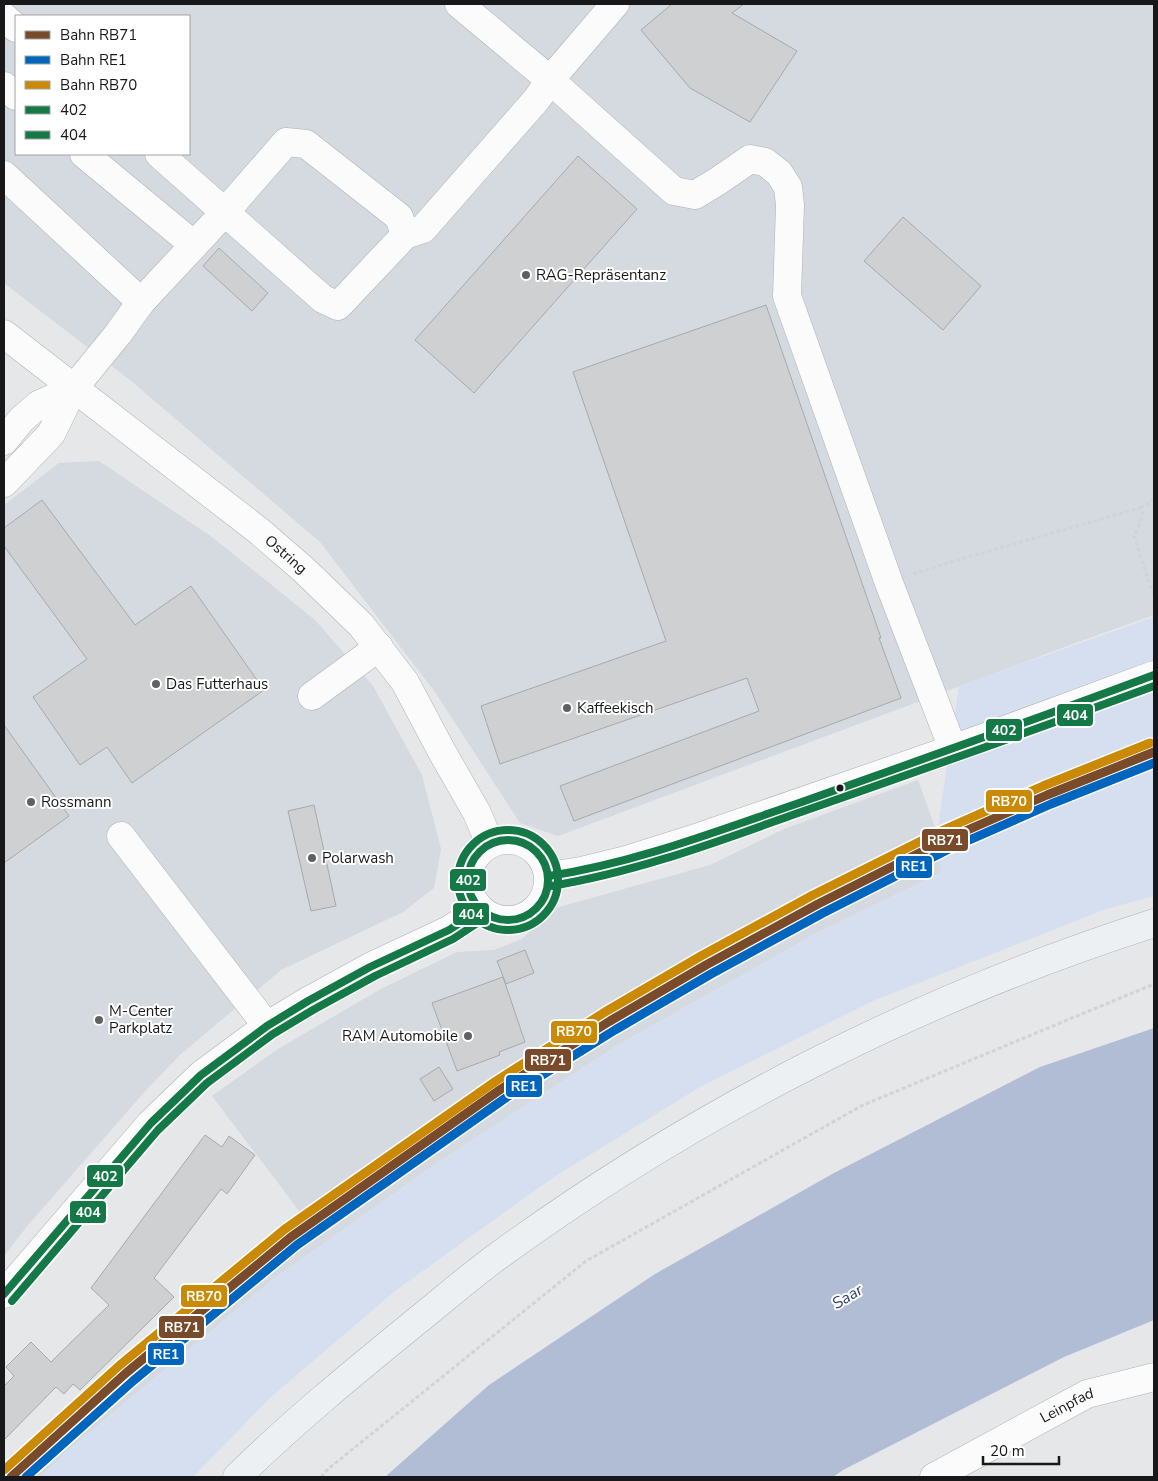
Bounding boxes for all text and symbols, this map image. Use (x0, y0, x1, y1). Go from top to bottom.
legend (15, 15, 190, 155)
text: Bahn RB71 (60, 25, 137, 45)
text: Bahn RE1 (60, 50, 127, 70)
text: Bahn RB70 (60, 75, 137, 95)
text: 402 (60, 100, 87, 120)
text: 404 (60, 125, 87, 145)
place label: RAG-Repräsentanz (536, 265, 666, 285)
marker: RAG-Repräsentanz (520, 269, 532, 281)
street label: Ostring (261, 530, 312, 578)
place label: Das Futterhaus (166, 674, 268, 694)
marker: Das Futterhaus (150, 678, 162, 690)
place label: Kaffeekisch (577, 698, 653, 718)
marker: Kaffeekisch (561, 702, 573, 714)
line badge: 404 (1056, 703, 1094, 727)
text: 404 (1062, 706, 1088, 725)
line badge: 402 (985, 718, 1023, 742)
text: 402 (991, 721, 1017, 740)
unlabelled marker (835, 783, 845, 793)
line badge: RB70 (985, 789, 1033, 813)
place label: Rossmann (41, 792, 111, 812)
text: RB70 (991, 792, 1027, 811)
marker: Rossmann (25, 796, 37, 808)
line badge: RB71 (921, 828, 969, 852)
text: RB71 (927, 831, 963, 850)
place label: Polarwash (322, 848, 394, 868)
marker: Polarwash (306, 852, 318, 864)
line badge: RE1 (895, 855, 933, 879)
text: RE1 (901, 857, 927, 876)
line badge: 402 (449, 868, 487, 892)
text: 402 (455, 871, 481, 890)
line badge: 404 (452, 902, 490, 926)
text: 404 (458, 905, 484, 924)
place label: M-Center Parkplatz (109, 1001, 173, 1038)
marker: M-Center Parkplatz (93, 1014, 105, 1026)
line badge: RB70 (550, 1020, 598, 1044)
text: RB70 (556, 1022, 592, 1041)
place label: RAM Automobile (342, 1026, 458, 1046)
marker: RAM Automobile (462, 1030, 474, 1042)
line badge: RB71 (524, 1048, 572, 1072)
text: RB71 (530, 1051, 566, 1070)
line badge: RE1 (505, 1074, 543, 1098)
text: RE1 (511, 1077, 537, 1096)
line badge: 402 (86, 1164, 124, 1188)
text: 402 (92, 1167, 118, 1186)
line badge: 404 (69, 1200, 107, 1224)
text: 404 (75, 1203, 101, 1222)
water label: Saar (828, 1278, 868, 1315)
line badge: RB70 (180, 1284, 228, 1308)
text: RB70 (186, 1287, 222, 1306)
line badge: RB71 (158, 1315, 205, 1339)
text: RB71 (164, 1318, 200, 1337)
line badge: RE1 (147, 1342, 185, 1366)
text: RE1 (153, 1345, 179, 1364)
street label: Leinpfad (1036, 1383, 1095, 1428)
scale bar (983, 1434, 1059, 1466)
text: 20 m (990, 1441, 1025, 1461)

